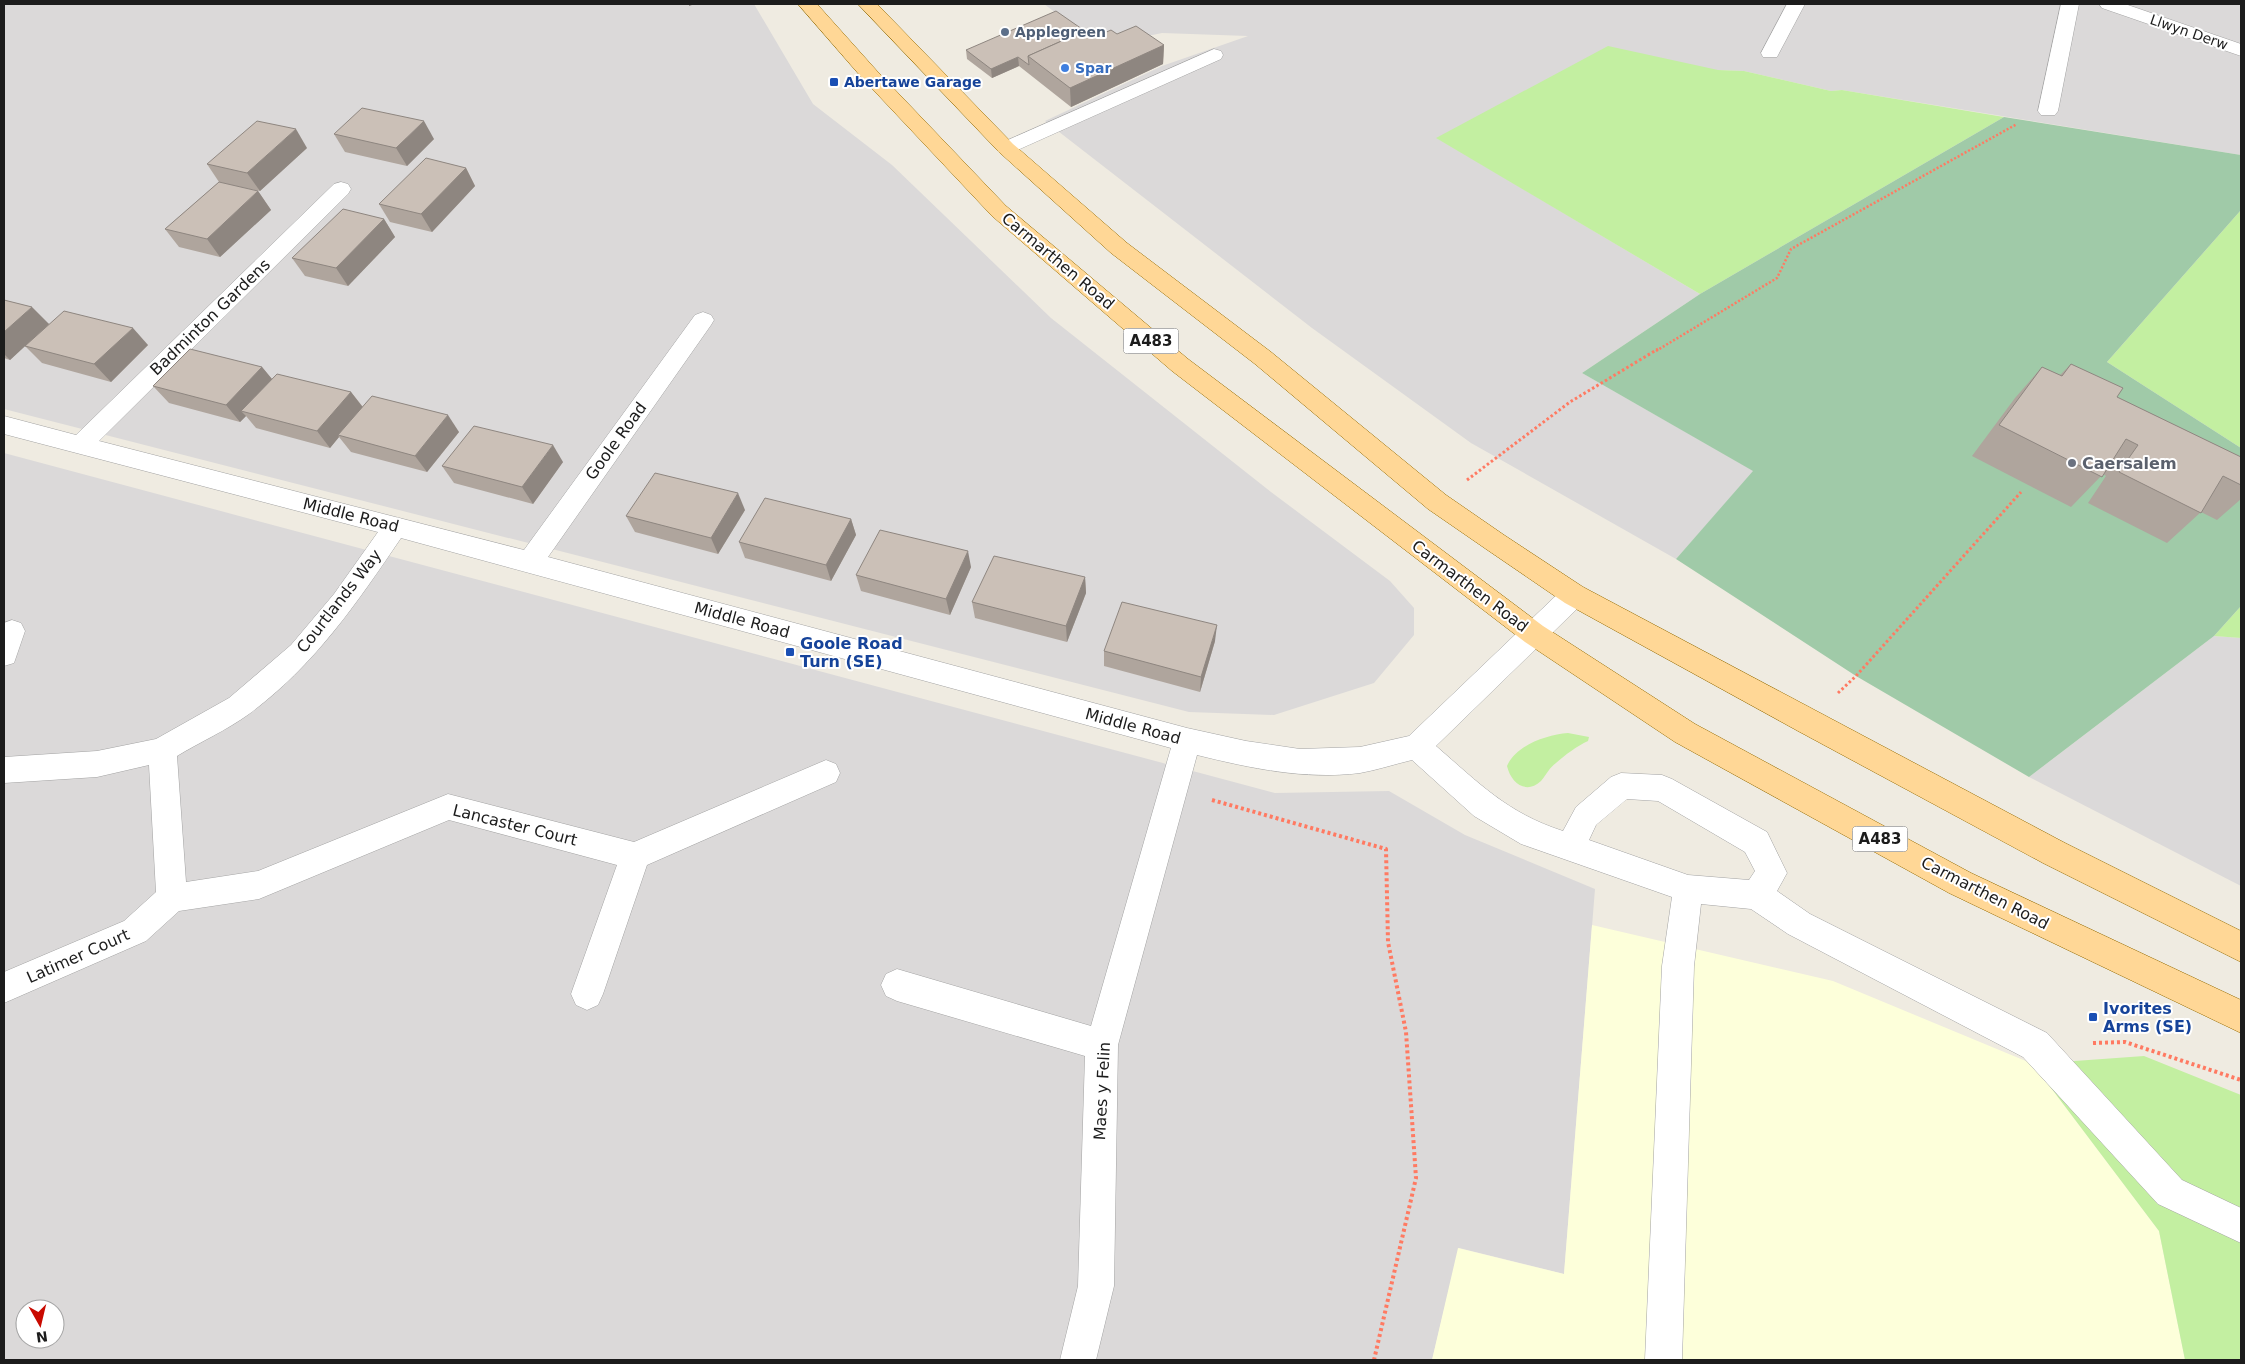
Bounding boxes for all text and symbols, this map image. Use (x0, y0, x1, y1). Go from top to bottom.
street label: Llwyn Derw (2148, 11, 2230, 53)
place label: Applegreen (1015, 24, 1106, 40)
marker: Applegreen (999, 26, 1011, 38)
place label: Spar (1075, 60, 1112, 76)
marker: Spar (1059, 62, 1071, 74)
place label: Abertawe Garage (844, 74, 982, 90)
marker: Abertawe Garage (828, 76, 840, 88)
street label: Carmarthen Road (998, 208, 1118, 314)
street label: Badminton Gardens (146, 255, 274, 379)
road number: A483 (1124, 328, 1178, 354)
street label: Goole Road (581, 398, 651, 484)
place label: Caersalem (2082, 454, 2177, 473)
marker: Caersalem (2066, 457, 2078, 469)
street label: Middle Road (301, 494, 401, 536)
street label: Carmarthen Road (1408, 536, 1532, 636)
street label: Courtlands Way (293, 546, 385, 656)
street label: Middle Road (692, 598, 792, 642)
place label: Goole Road Turn (SE) (800, 634, 903, 671)
marker: Goole Road Turn (SE) (784, 646, 796, 658)
street label: Middle Road (1083, 704, 1183, 748)
street label: Lancaster Court (451, 800, 579, 850)
road number: A483 (1852, 826, 1908, 852)
street label: Carmarthen Road (1918, 853, 2052, 933)
street label: Latimer Court (24, 925, 132, 987)
place label: Ivorites Arms (SE) (2103, 999, 2192, 1036)
marker: Ivorites Arms (SE) (2087, 1011, 2099, 1023)
street label: Maes y Felin (1090, 1041, 1114, 1141)
north arrow (15, 1299, 65, 1349)
text: N (35, 1328, 49, 1346)

